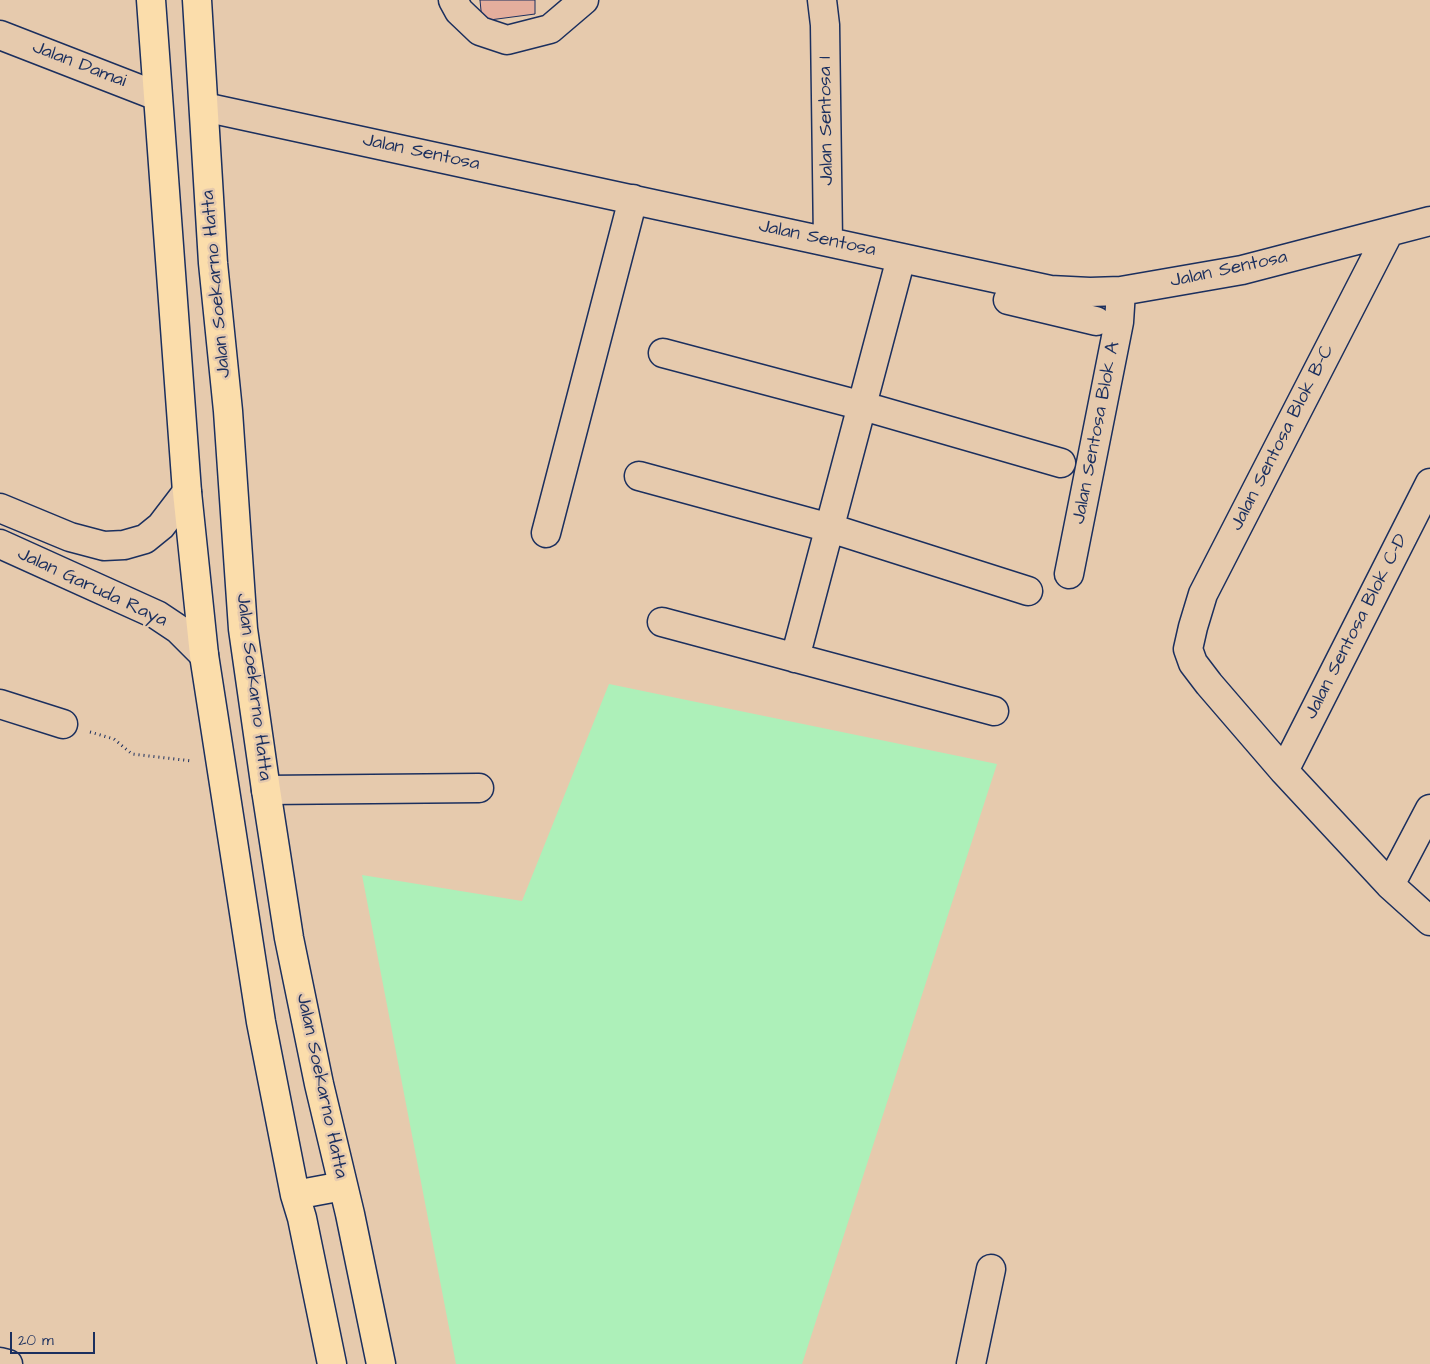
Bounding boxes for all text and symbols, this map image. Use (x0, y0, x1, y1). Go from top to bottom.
street label: Jalan Damai (29, 37, 129, 93)
street label: Jalan Sentosa 1 (814, 56, 840, 186)
street label: Jalan Sentosa (360, 129, 482, 177)
street label: Jalan Soekarno Hatta (197, 189, 237, 379)
street label: Jalan Sentosa (756, 215, 878, 263)
street label: Jalan Sentosa (1168, 246, 1290, 294)
street label: Jalan Sentosa Blok A (1068, 340, 1126, 526)
street label: Jalan Sentosa Blok B-C (1226, 341, 1340, 535)
street label: Jalan Sentosa Blok C-D (1300, 531, 1414, 723)
street label: Jalan Garuda Raya (13, 543, 171, 633)
street label: Jalan Soekarno Hatta (230, 592, 276, 782)
street label: Jalan Soekarno Hatta (290, 991, 352, 1181)
scale bar (12, 1322, 98, 1354)
text: 20 m (18, 1330, 54, 1351)

